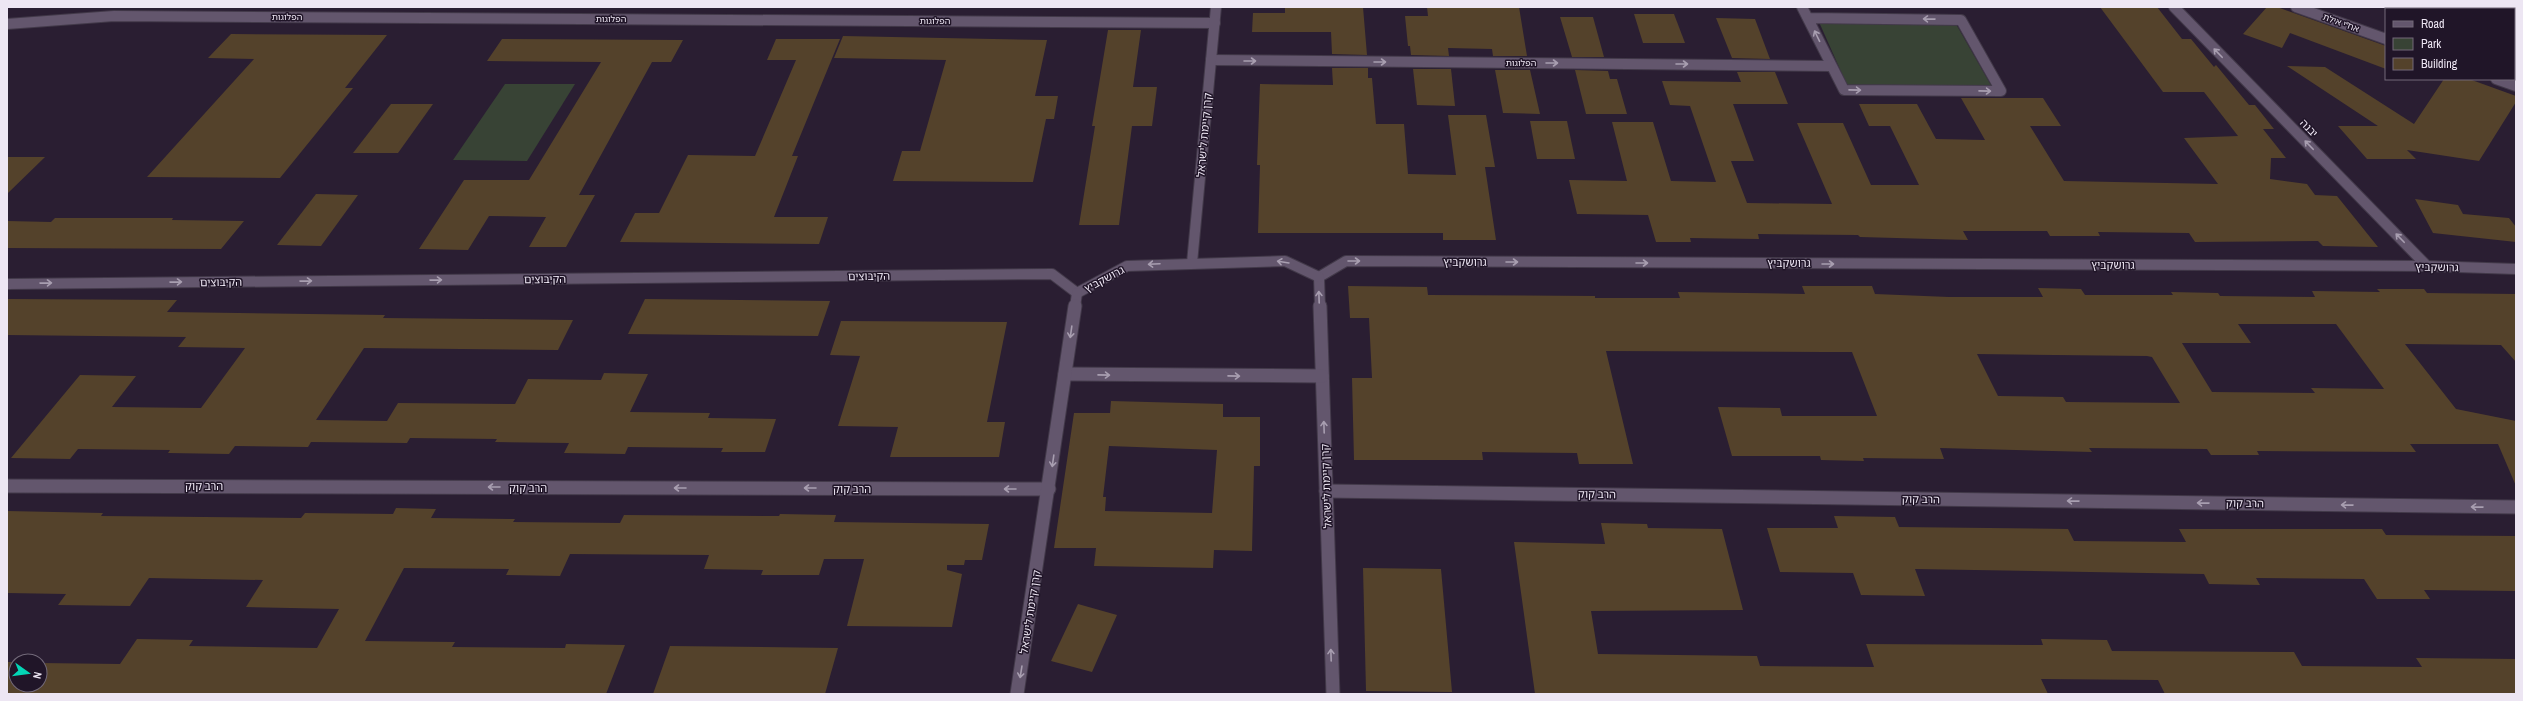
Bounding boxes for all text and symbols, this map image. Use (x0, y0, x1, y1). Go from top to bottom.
legend (2385, 8, 2515, 80)
street label: הפלוגות (272, 11, 302, 23)
street label: אח"י אילת (2321, 11, 2361, 35)
street label: הפלוגות (596, 13, 626, 25)
street label: הפלוגות (920, 15, 950, 27)
one-way arrow (1923, 16, 1936, 23)
text: Road (2421, 16, 2445, 32)
one-way arrow (1813, 31, 1820, 43)
text: Park (2421, 36, 2441, 52)
one-way arrow (2213, 48, 2223, 58)
text: Building (2421, 56, 2458, 72)
one-way arrow (1243, 57, 1256, 65)
street label: הפלוגות (1506, 57, 1536, 69)
one-way arrow (1373, 58, 1386, 66)
one-way arrow (1545, 59, 1558, 67)
one-way arrow (1675, 60, 1688, 68)
one-way arrow (1848, 86, 1861, 94)
one-way arrow (1978, 87, 1991, 95)
street label: קרן קיימת לישראל (1193, 92, 1215, 178)
street label: יבנה (2297, 116, 2321, 140)
one-way arrow (2305, 141, 2314, 151)
one-way arrow (2395, 233, 2405, 243)
street label: גרושקביץ (1443, 255, 1487, 269)
street label: גרושקביץ (1767, 256, 1811, 270)
one-way arrow (1277, 258, 1290, 266)
one-way arrow (1347, 258, 1360, 265)
one-way arrow (1505, 258, 1518, 266)
street label: גרושקביץ (2091, 258, 2135, 272)
one-way arrow (1635, 259, 1648, 267)
one-way arrow (1821, 260, 1834, 268)
street label: גרושקביץ (2415, 260, 2459, 274)
one-way arrow (1148, 261, 1161, 268)
street label: גרושקביץ (1082, 263, 1126, 295)
street label: הקיבוצים (848, 269, 890, 283)
street label: הקיבוצים (524, 272, 566, 286)
street label: הקיבוצים (200, 275, 242, 289)
one-way arrow (429, 276, 442, 284)
one-way arrow (299, 277, 312, 285)
one-way arrow (169, 278, 182, 286)
one-way arrow (39, 280, 52, 287)
one-way arrow (1316, 291, 1323, 304)
one-way arrow (1067, 325, 1075, 338)
one-way arrow (1097, 371, 1110, 378)
one-way arrow (1227, 372, 1240, 380)
one-way arrow (1320, 421, 1327, 434)
street label: קרן קיימת לישראל (1318, 443, 1334, 529)
one-way arrow (1049, 454, 1057, 467)
street label: הרב קוק (185, 479, 223, 493)
street label: הרב קוק (509, 481, 547, 495)
street label: הרב קוק (833, 482, 871, 496)
one-way arrow (488, 483, 501, 491)
one-way arrow (674, 484, 687, 492)
one-way arrow (804, 484, 817, 492)
one-way arrow (1004, 485, 1017, 493)
street label: הרב קוק (1578, 487, 1616, 501)
street label: הרב קוק (1902, 492, 1940, 506)
street label: הרב קוק (2226, 496, 2264, 510)
one-way arrow (2067, 497, 2080, 505)
one-way arrow (2197, 499, 2210, 507)
one-way arrow (2341, 501, 2354, 509)
one-way arrow (2471, 503, 2484, 511)
street label: קרן קיימת לישראל (1016, 569, 1044, 655)
one-way arrow (1328, 649, 1335, 662)
north arrow (8, 653, 48, 693)
one-way arrow (1017, 665, 1025, 678)
text: N (30, 671, 45, 680)

